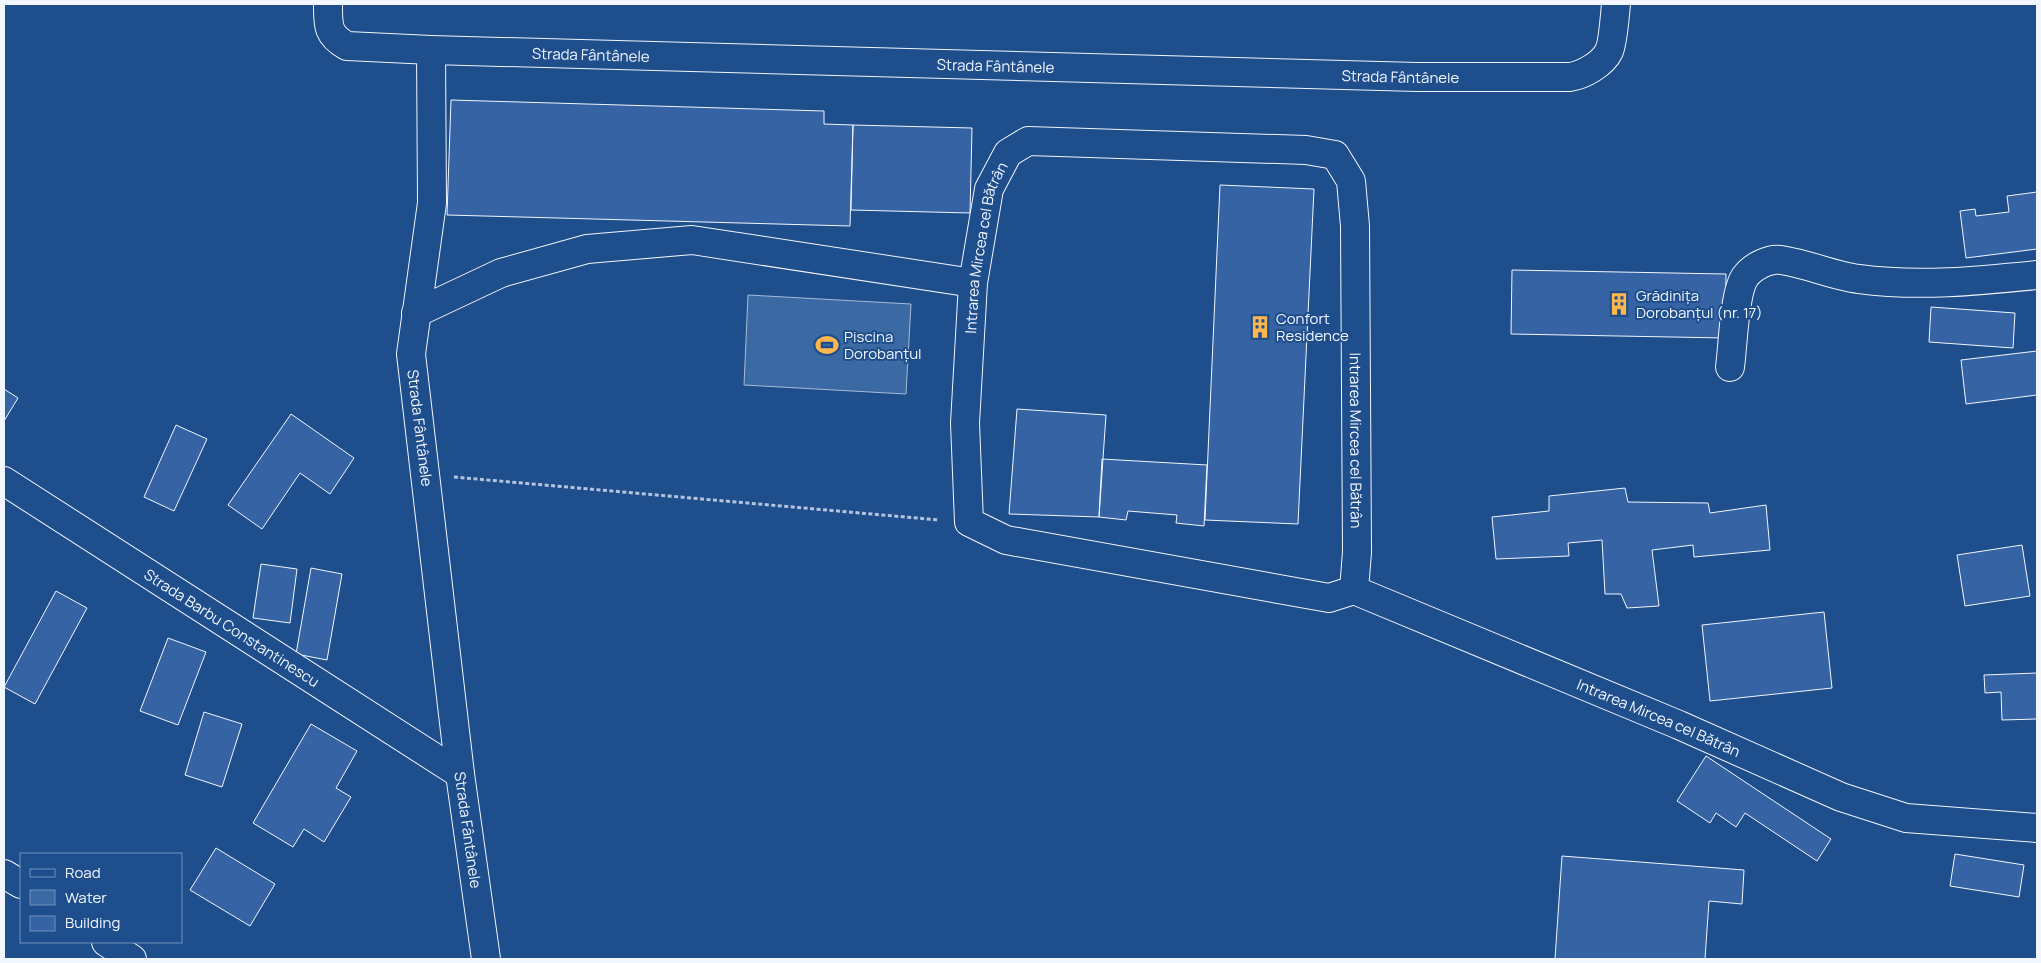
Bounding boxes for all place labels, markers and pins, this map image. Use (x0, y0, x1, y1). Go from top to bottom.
place label: Grădinița Dorobanțul (nr. 17) (1636, 285, 1763, 323)
building icon: Grădinița Dorobanțul (nr. 17) (1606, 291, 1632, 317)
place label: Confort Residence (1276, 308, 1349, 346)
building icon: Confort Residence (1247, 314, 1273, 340)
place label: Piscina Dorobanțul (844, 326, 922, 364)
sports icon: Piscina Dorobanțul (814, 332, 840, 358)

